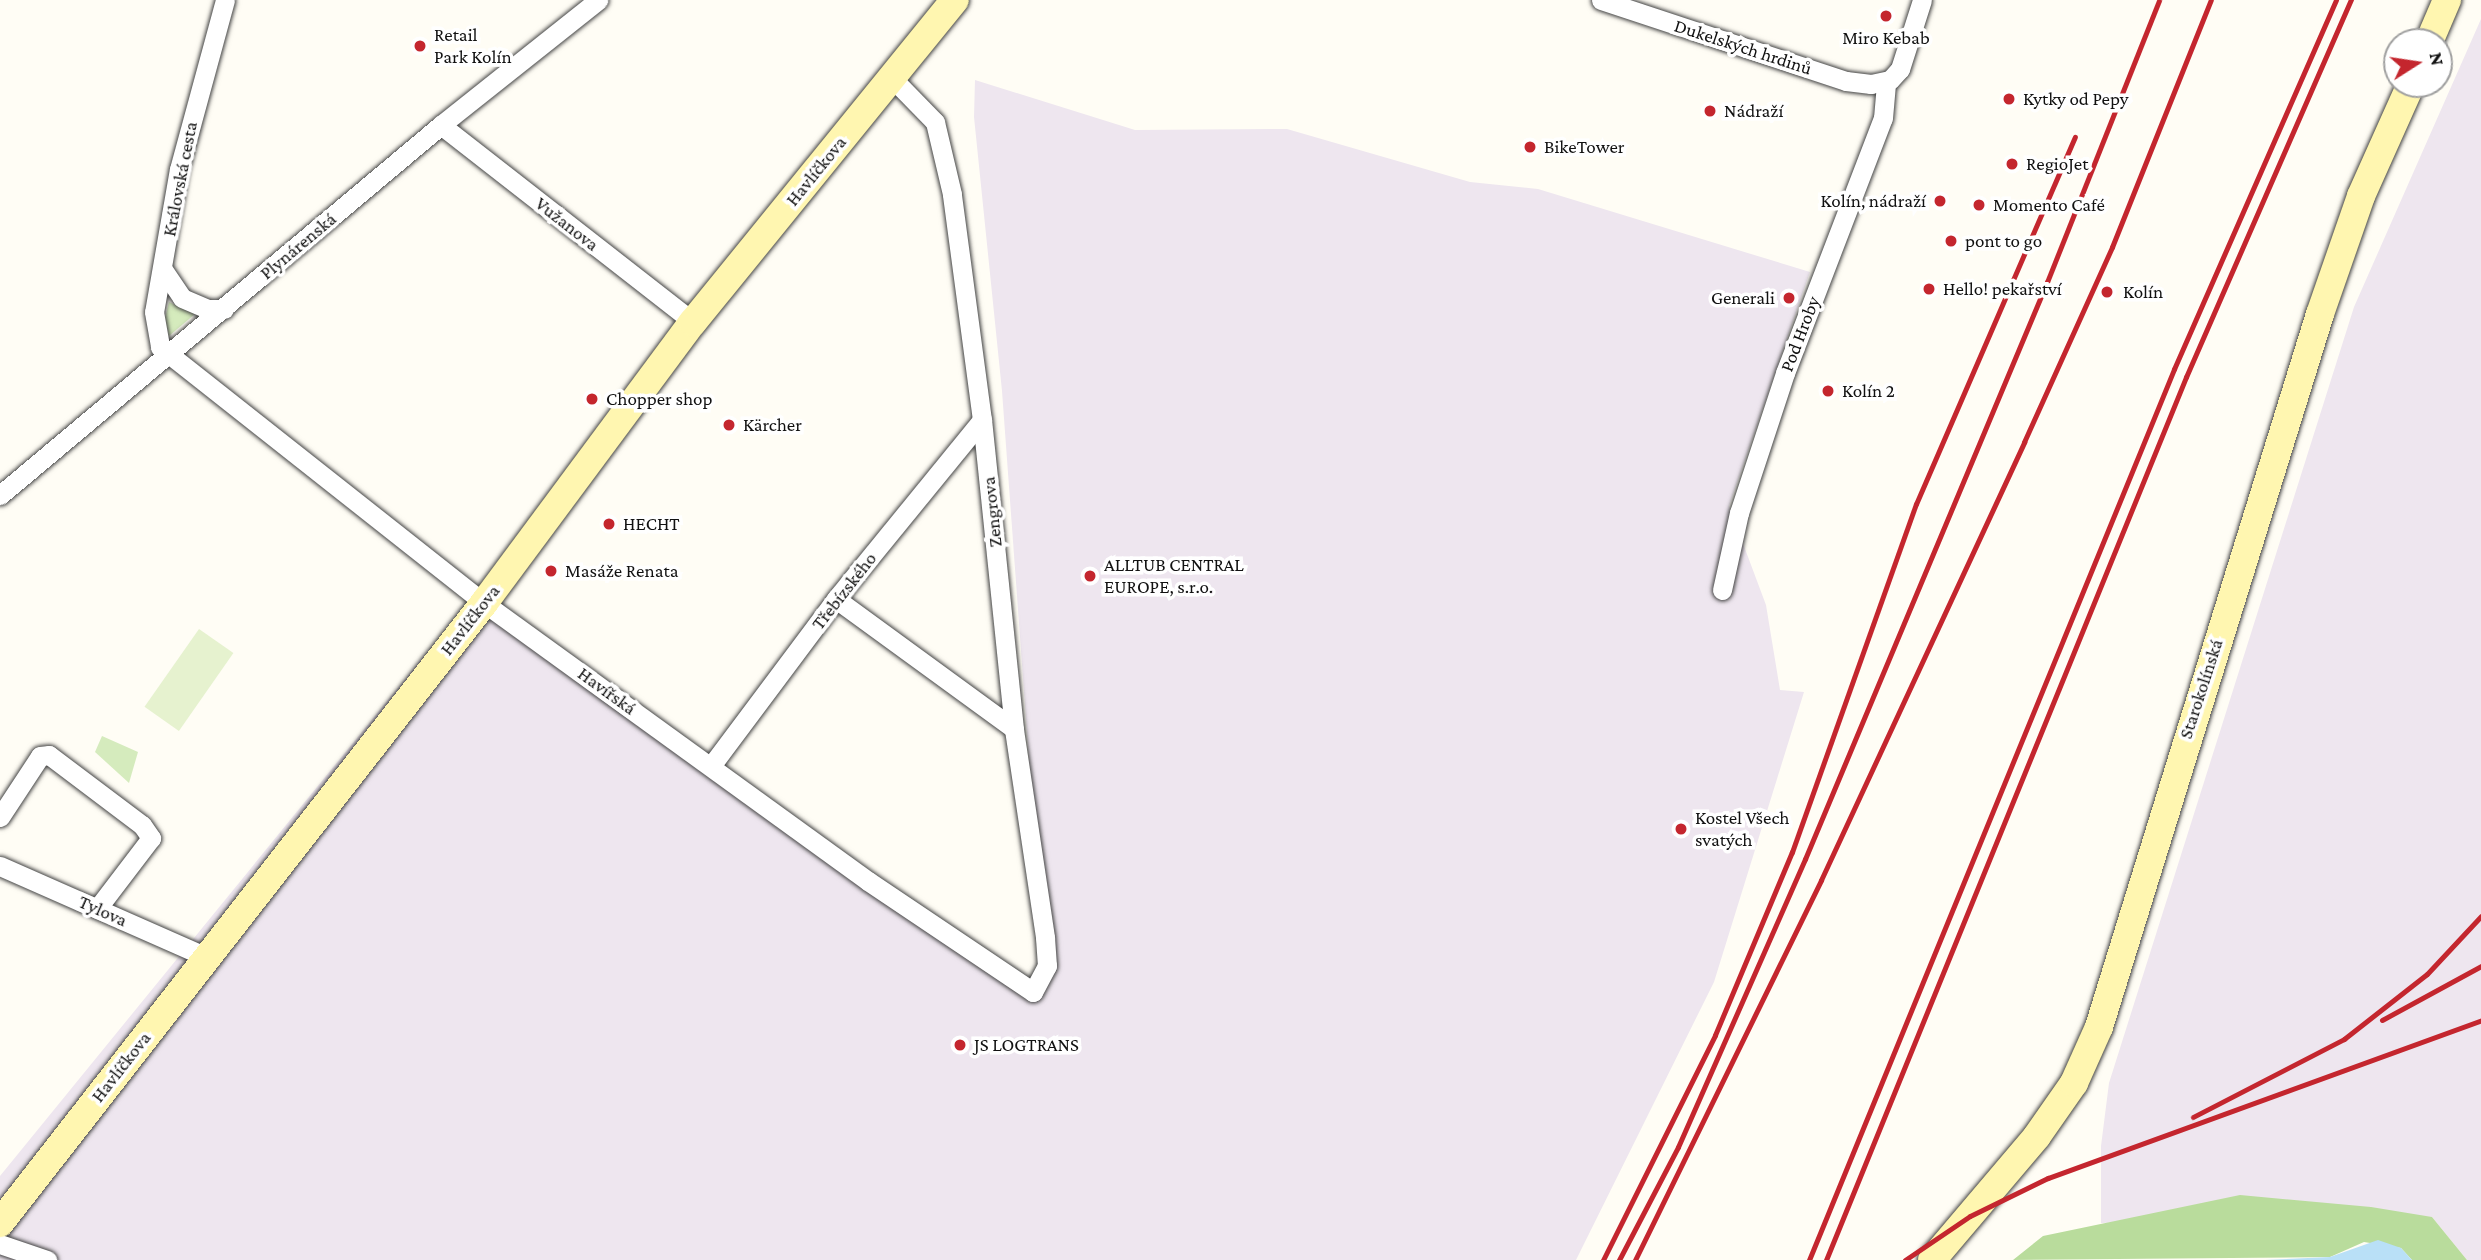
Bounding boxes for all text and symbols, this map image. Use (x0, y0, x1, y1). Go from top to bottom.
marker: Miro Kebab (1878, 8, 1894, 24)
street label: Dukelských hrdinů (1671, 14, 1815, 80)
place label: Retail Park Kolín (434, 24, 512, 68)
place label: Miro Kebab (1842, 27, 1930, 49)
north arrow (2383, 28, 2453, 98)
marker: Retail Park Kolín (412, 38, 428, 54)
text: N (2425, 50, 2449, 67)
place label: Kytky od Pepy (2023, 88, 2129, 110)
marker: Kytky od Pepy (2001, 91, 2017, 107)
place label: Nádraží (1724, 100, 1783, 122)
marker: Nádraží (1702, 103, 1718, 119)
street label: Královská cesta (158, 120, 202, 238)
street label: Havlíčkova (781, 131, 851, 211)
place label: BikeTower (1544, 136, 1625, 158)
marker: BikeTower (1522, 139, 1538, 155)
place label: RegioJet (2026, 153, 2088, 175)
marker: RegioJet (2004, 156, 2020, 172)
place label: Kolín, nádraží (1821, 190, 1926, 212)
street label: Vužanova (531, 192, 603, 256)
marker: Kolín, nádraží (1932, 193, 1948, 209)
place label: Momento Café (1993, 194, 2105, 216)
marker: Momento Café (1971, 197, 1987, 213)
street label: Plynárenská (255, 208, 341, 284)
place label: pont to go (1965, 230, 2042, 252)
marker: pont to go (1943, 233, 1959, 249)
place label: Hello! pekařství (1943, 278, 2062, 300)
marker: Hello! pekařství (1921, 281, 1937, 297)
place label: Kolín (2123, 281, 2163, 303)
marker: Kolín (2097, 282, 2117, 302)
place label: Generali (1711, 287, 1775, 309)
marker: Generali (1781, 290, 1797, 306)
street label: Pod Hroby (1775, 293, 1825, 375)
place label: Kolín 2 (1842, 380, 1895, 402)
marker: Kolín 2 (1820, 383, 1836, 399)
place label: Chopper shop (606, 388, 712, 410)
marker: Chopper shop (584, 391, 600, 407)
place label: Kärcher (743, 414, 802, 436)
marker: Kärcher (721, 417, 737, 433)
street label: Zengrova (977, 476, 1007, 548)
place label: HECHT (623, 513, 680, 535)
marker: HECHT (601, 516, 617, 532)
street label: Třebízského (807, 548, 881, 634)
place label: ALLTUB CENTRAL EUROPE, s.r.o. (1104, 554, 1244, 598)
place label: Masáže Renata (565, 560, 678, 582)
marker: Masáže Renata (543, 563, 559, 579)
marker: ALLTUB CENTRAL EUROPE, s.r.o. (1082, 568, 1098, 584)
street label: Havlíčkova (435, 580, 505, 660)
street label: Starokolínská (2174, 636, 2228, 742)
street label: Havířská (573, 662, 641, 720)
place label: Kostel Všech svatých (1695, 807, 1789, 851)
marker: Kostel Všech svatých (1673, 821, 1689, 837)
street label: Tylova (75, 890, 131, 932)
street label: Havlíčkova (86, 1027, 156, 1107)
place label: JS LOGTRANS (974, 1034, 1079, 1056)
marker: JS LOGTRANS (952, 1037, 968, 1053)

